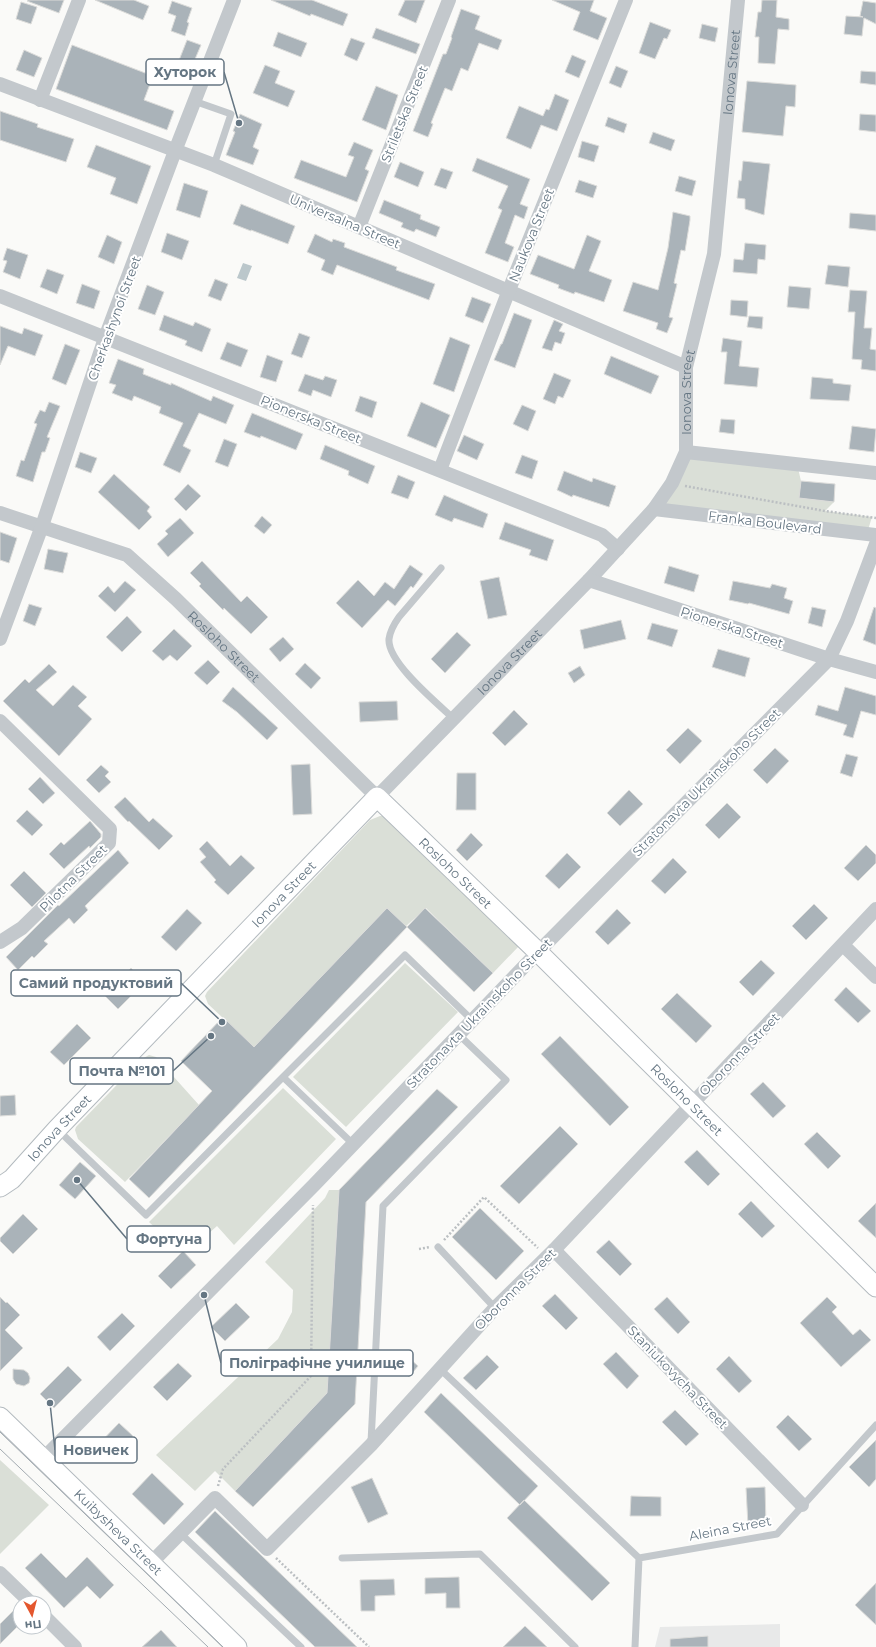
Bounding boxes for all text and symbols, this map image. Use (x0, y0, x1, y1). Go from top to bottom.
street label: Ionova Street (719, 29, 743, 116)
callout: Хуторок (146, 59, 224, 85)
text: Хуторок (154, 63, 216, 81)
street label: Striletska Street (377, 63, 431, 165)
street label: Naukova Street (505, 186, 557, 284)
street label: Universalna Street (287, 190, 403, 252)
street label: Cherkashynoi Street (84, 254, 144, 382)
street label: Ionova Street (678, 348, 698, 435)
street label: Pionerska Street (258, 392, 364, 446)
street label: Franka Boulevard (707, 507, 823, 537)
street label: Pionerska Street (679, 603, 785, 651)
street label: Rosloho Street (184, 607, 264, 685)
street label: Ionova Street (473, 625, 545, 698)
street label: Stratonavta Ukrainskoho Street (629, 705, 783, 859)
street label: Rosloho Street (416, 834, 496, 912)
street label: Pilotna Street (36, 841, 110, 915)
street label: Ionova Street (248, 858, 319, 931)
street label: Stratonavta Ukrainskoho Street (403, 935, 555, 1091)
callout: Самий продуктовий (11, 970, 181, 996)
text: Самий продуктовий (19, 974, 173, 992)
street label: Oboronna Street (695, 1009, 783, 1099)
callout: Почта №101 (70, 1058, 173, 1084)
street label: Rosloho Street (647, 1060, 726, 1139)
text: Почта №101 (78, 1062, 166, 1080)
street label: Ionova Street (24, 1091, 94, 1165)
callout: Фортуна (127, 1226, 210, 1252)
text: Фортуна (136, 1230, 202, 1248)
street label: Oboronna Street (471, 1245, 559, 1333)
street label: Staniukovycha Street (625, 1322, 731, 1432)
callout: Поліграфічне училище (221, 1350, 413, 1376)
text: Поліграфічне училище (229, 1354, 405, 1372)
callout: Новичек (55, 1437, 137, 1463)
text: Новичек (63, 1441, 129, 1459)
street label: Kuibysheva Street (71, 1485, 166, 1578)
street label: Aleina Street (688, 1512, 772, 1544)
north arrow (12, 1595, 52, 1635)
text: Пн (24, 1617, 42, 1633)

